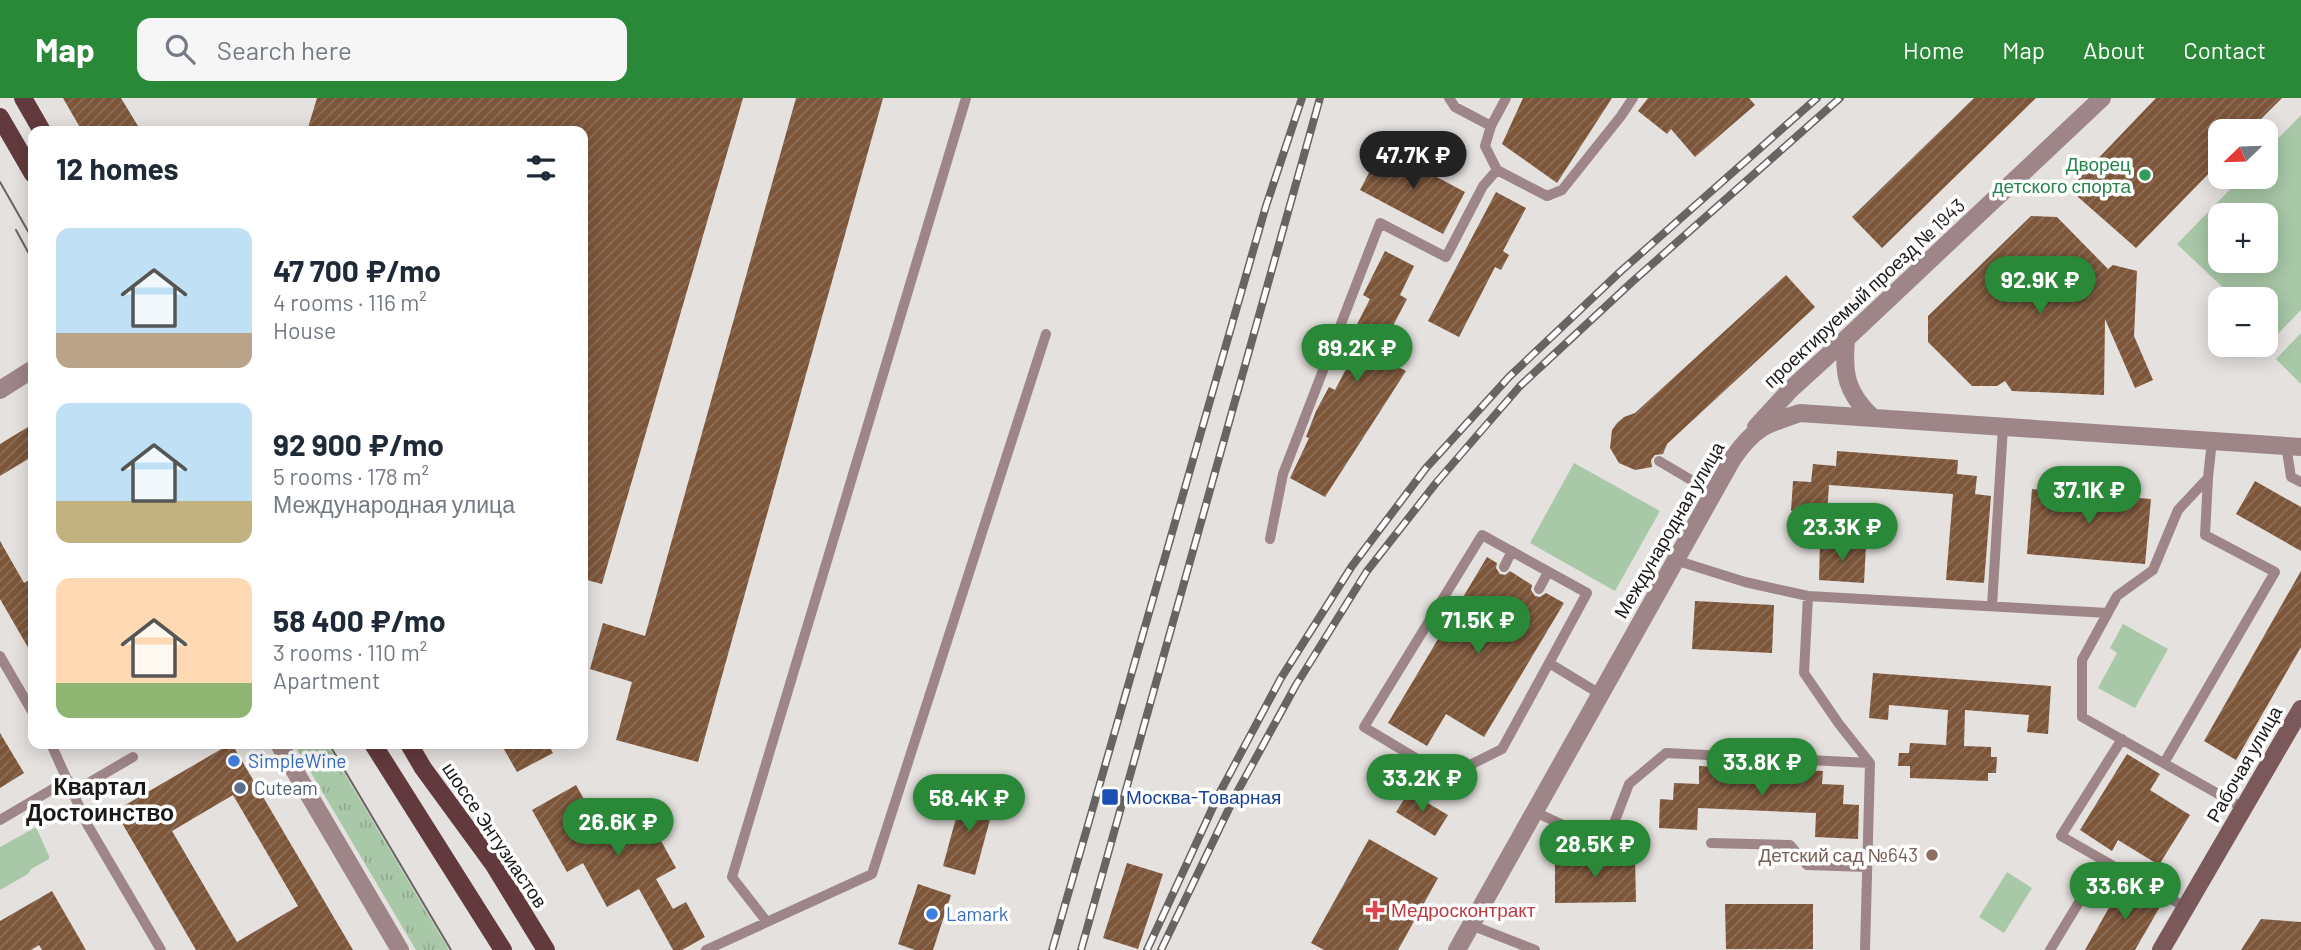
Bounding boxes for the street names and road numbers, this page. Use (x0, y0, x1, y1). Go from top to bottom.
street label: проектируемый проезд № 1943 (1758, 193, 1969, 392)
street label: Международная улица (1609, 437, 1729, 622)
street label: Рабочая улица (2201, 701, 2286, 826)
street label: шоссе Энтузиастов (438, 758, 553, 912)

